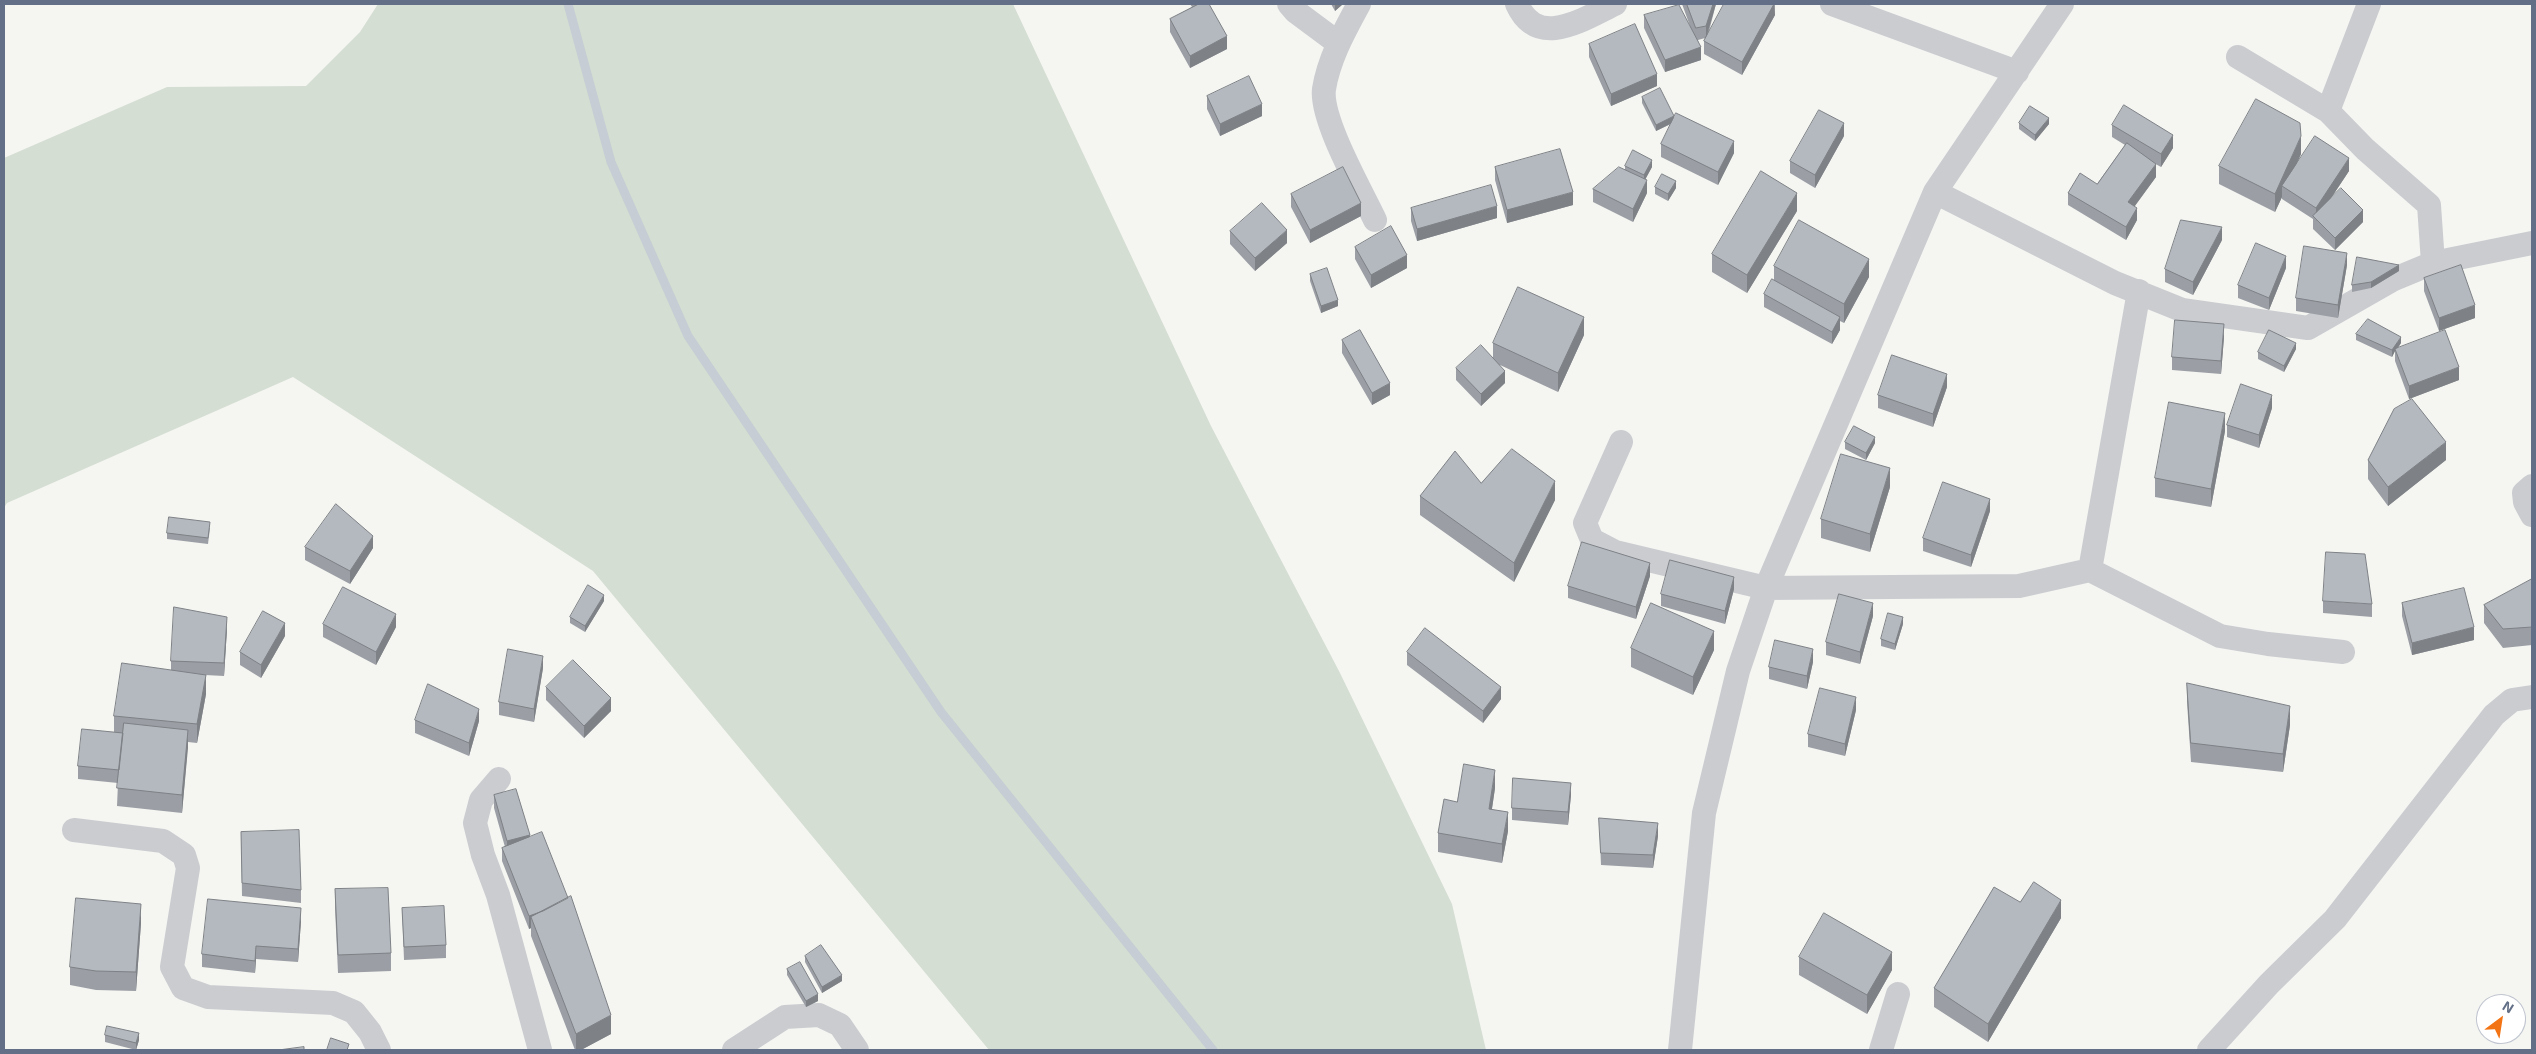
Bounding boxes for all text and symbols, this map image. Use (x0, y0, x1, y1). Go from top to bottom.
north arrow (2476, 994, 2526, 1044)
text: N (2500, 997, 2517, 1016)

